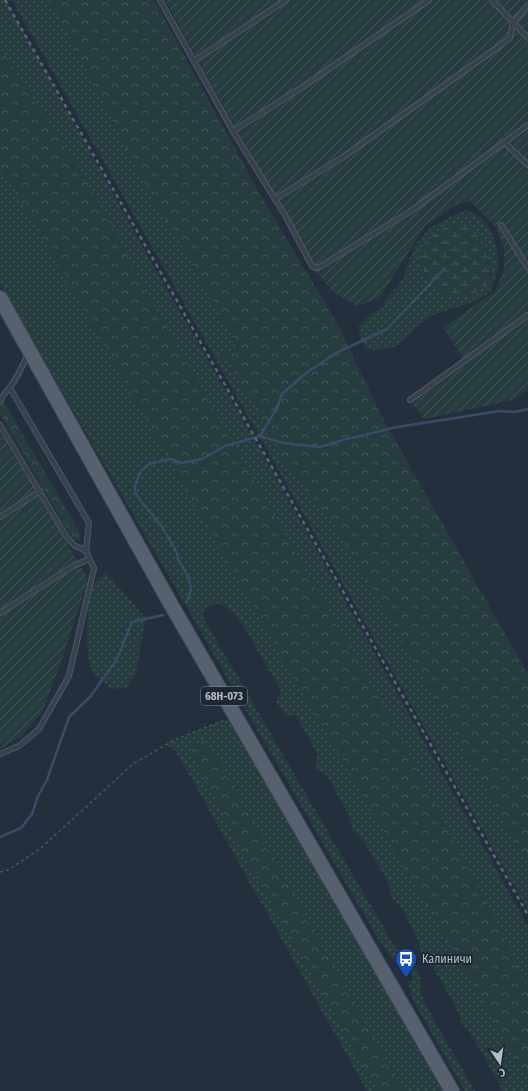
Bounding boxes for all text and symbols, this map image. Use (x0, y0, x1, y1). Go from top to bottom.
road number: 68Н-073 (201, 687, 247, 705)
bus stop icon: Калиничи (393, 946, 419, 979)
place label: Калиничи (422, 952, 472, 966)
north arrow (480, 1043, 520, 1083)
text: С (498, 1065, 506, 1079)

